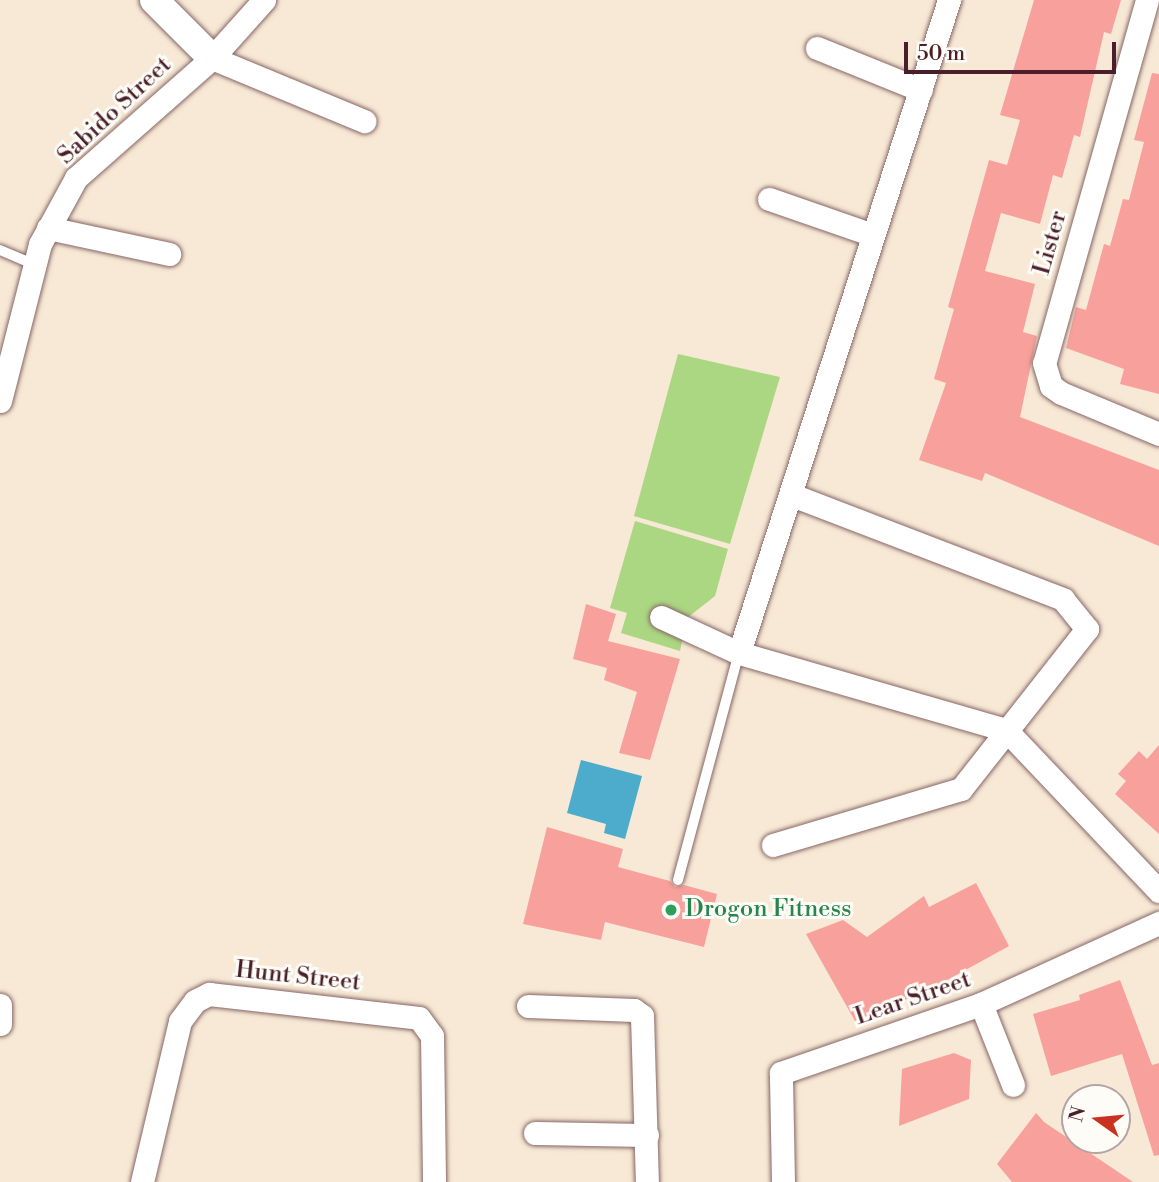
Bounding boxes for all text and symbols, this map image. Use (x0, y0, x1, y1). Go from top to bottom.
scale bar (907, 28, 1119, 72)
text: 50 m (917, 41, 965, 67)
street label: Sabido Street (52, 51, 178, 171)
street label: Lister (1028, 208, 1074, 278)
place label: Drogon Fitness (685, 896, 851, 924)
marker: Drogon Fitness (663, 902, 679, 918)
street label: Hunt Street (234, 956, 362, 998)
street label: Lear Street (851, 966, 975, 1032)
north arrow (1061, 1084, 1131, 1154)
text: N (1064, 1104, 1091, 1124)

